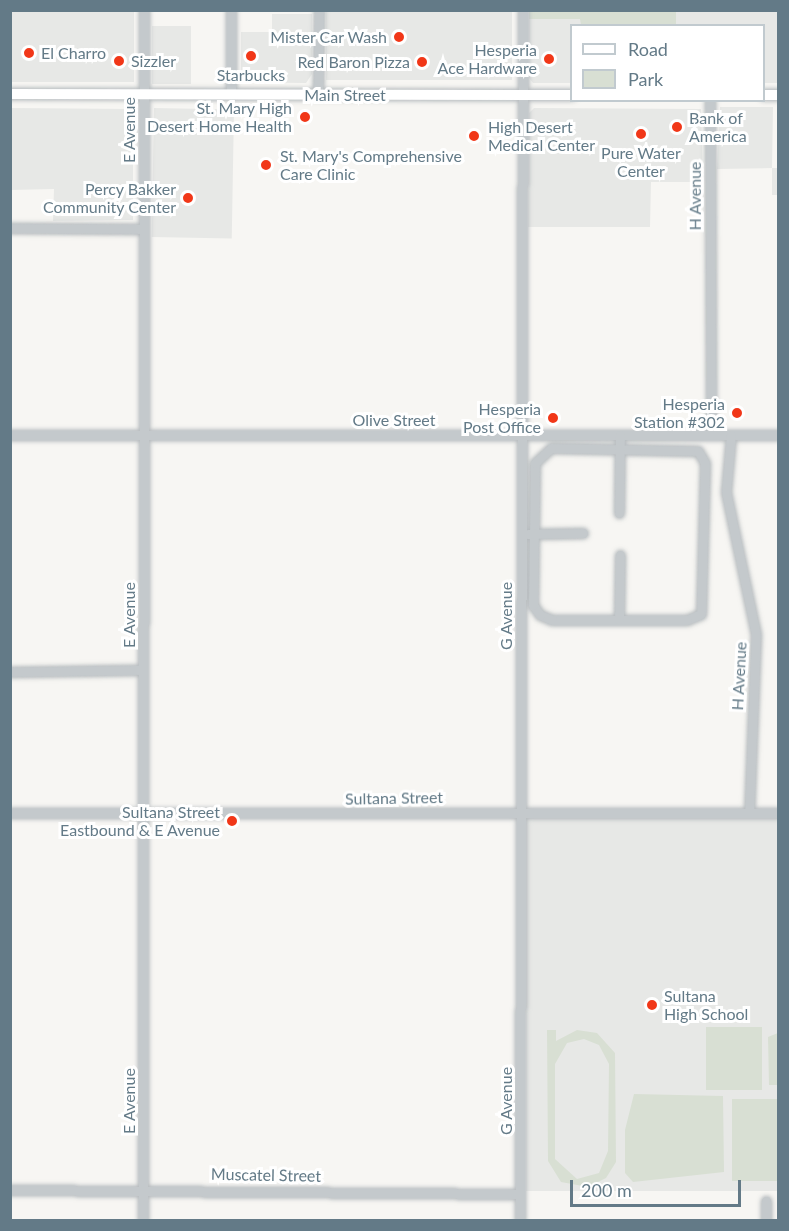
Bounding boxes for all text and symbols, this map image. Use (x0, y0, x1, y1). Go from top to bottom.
legend (570, 24, 765, 102)
place label: Mister Car Wash (269, 27, 387, 47)
marker: Mister Car Wash (392, 30, 406, 44)
text: Road (628, 38, 668, 60)
place label: Hesperia Ace Hardware (438, 40, 537, 78)
place label: El Charro (41, 43, 106, 63)
marker: El Charro (22, 46, 36, 60)
marker: Starbucks (244, 49, 258, 63)
place label: Sizzler (131, 51, 176, 71)
place label: Red Baron Pizza (297, 52, 410, 72)
marker: Hesperia Ace Hardware (542, 52, 556, 66)
marker: Sizzler (112, 54, 126, 68)
marker: Red Baron Pizza (415, 55, 429, 69)
place label: Starbucks (217, 65, 285, 85)
text: Park (628, 68, 663, 90)
street label: Main Street (304, 85, 386, 105)
street label: E Avenue (119, 97, 139, 163)
place label: St. Mary High Desert Home Health (147, 98, 292, 136)
marker: St. Mary High Desert Home Health (296, 108, 314, 126)
place label: Bank of America (689, 108, 747, 146)
place label: High Desert Medical Center (488, 117, 595, 155)
marker: Bank of America (670, 120, 684, 134)
marker: High Desert Medical Center (465, 127, 483, 145)
marker: Pure Water Center (634, 127, 648, 141)
place label: Pure Water Center (601, 143, 681, 181)
place label: St. Mary's Comprehensive Care Clinic (280, 146, 462, 184)
marker: St. Mary's Comprehensive Care Clinic (257, 156, 275, 174)
street label: H Avenue (685, 161, 705, 231)
place label: Percy Bakker Community Center (43, 179, 176, 217)
marker: Percy Bakker Community Center (181, 191, 195, 205)
place label: Hesperia Station #302 (634, 394, 725, 432)
place label: Hesperia Post Office (463, 399, 541, 437)
marker: Hesperia Station #302 (730, 406, 744, 420)
street label: Olive Street (353, 410, 435, 430)
marker: Hesperia Post Office (546, 411, 560, 425)
street label: E Avenue (119, 582, 139, 648)
street label: G Avenue (496, 582, 516, 650)
street label: H Avenue (728, 641, 750, 711)
street label: Sultana Street (345, 788, 443, 808)
place label: Sultana Street Eastbound & E Avenue (60, 802, 220, 840)
marker: Sultana Street Eastbound & E Avenue (225, 814, 239, 828)
place label: Sultana High School (664, 986, 748, 1024)
marker: Sultana High School (645, 998, 659, 1012)
street label: G Avenue (496, 1067, 516, 1135)
street label: E Avenue (119, 1068, 139, 1134)
street label: Muscatel Street (211, 1164, 321, 1186)
scale bar (573, 1168, 744, 1206)
text: 200 m (581, 1179, 632, 1201)

